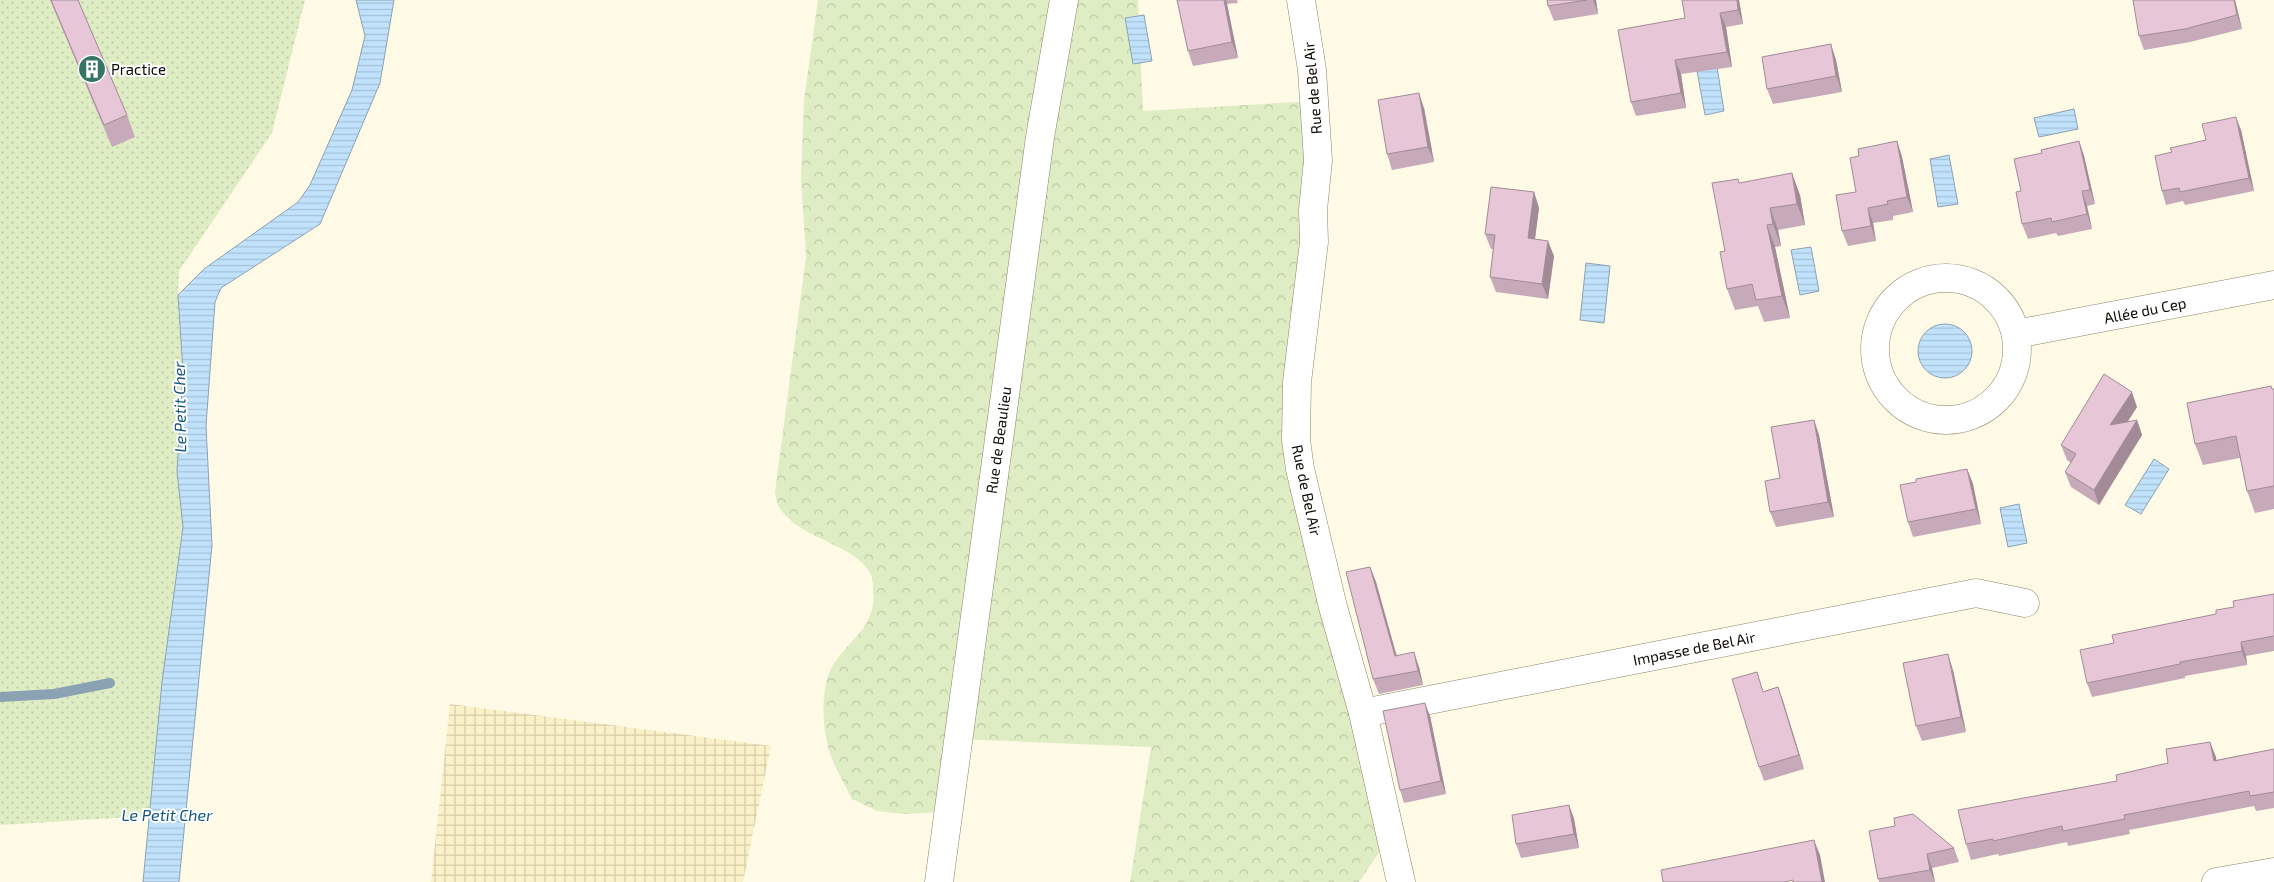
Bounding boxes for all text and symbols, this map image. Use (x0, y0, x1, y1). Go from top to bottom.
street label: Rue de Bel Air (1299, 41, 1325, 135)
building icon: Practice (77, 54, 107, 84)
place label: Practice (111, 60, 166, 78)
street label: Allée du Cep (2102, 293, 2188, 327)
water label: Le Petit Cher (169, 361, 189, 453)
street label: Rue de Beaulieu (982, 385, 1014, 495)
street label: Rue de Bel Air (1289, 443, 1325, 537)
street label: Impasse de Bel Air (1631, 627, 1757, 669)
water label: Le Petit Cher (121, 805, 213, 824)

